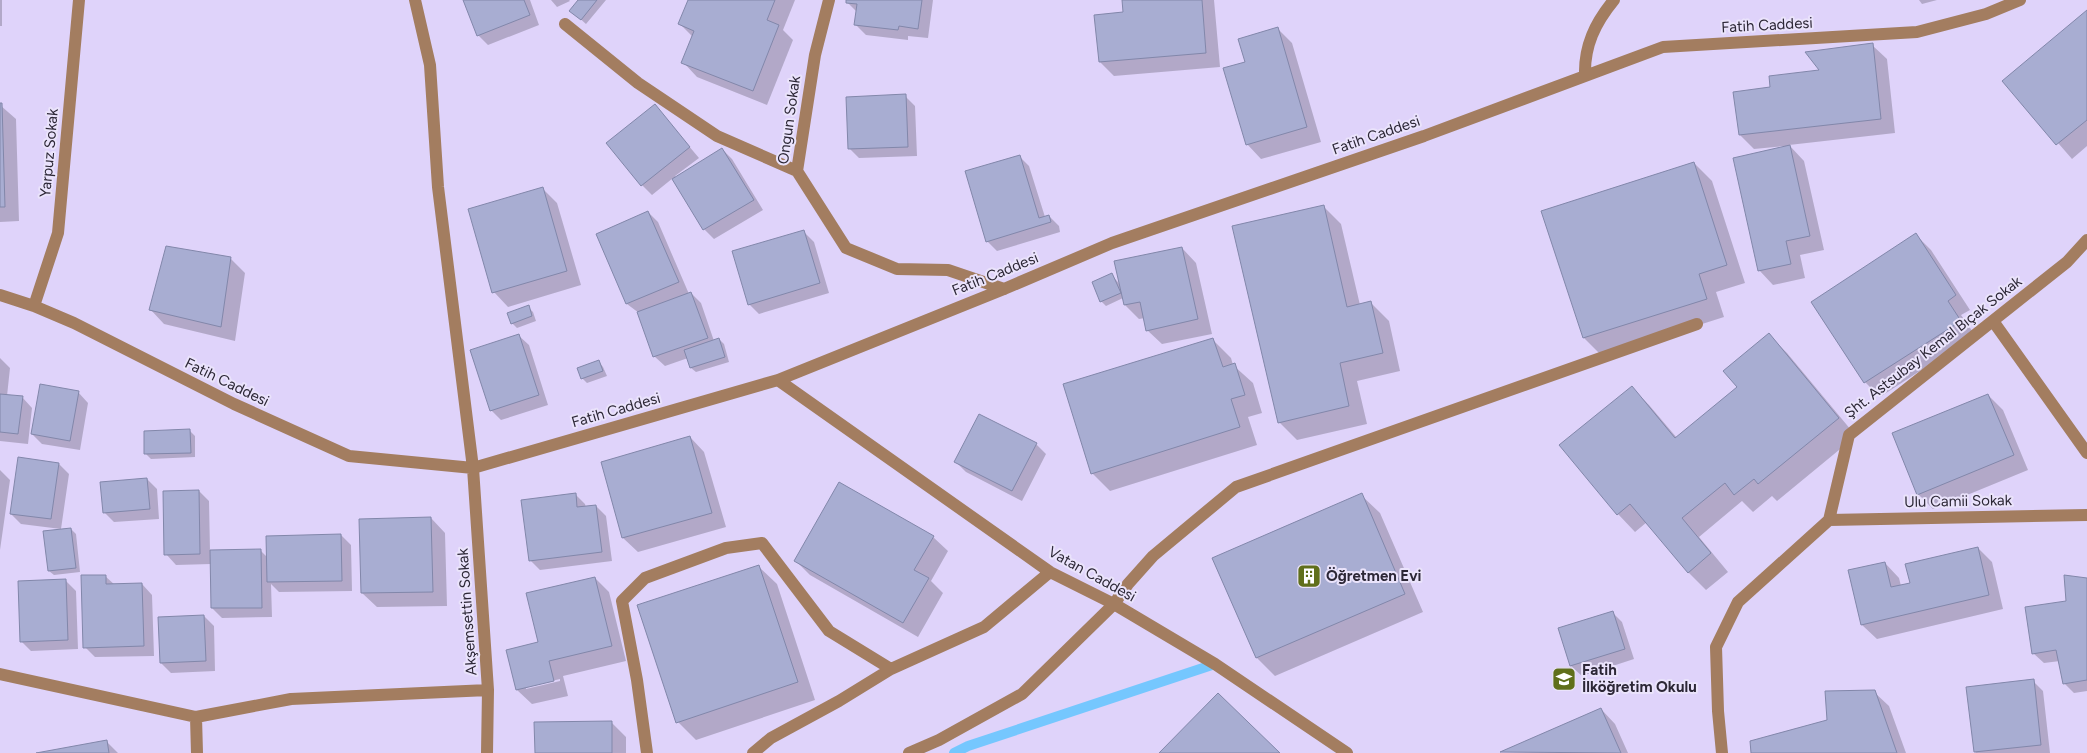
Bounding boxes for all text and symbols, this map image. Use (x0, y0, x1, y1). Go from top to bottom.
street label: Fatih Caddesi (1721, 14, 1813, 36)
street label: Ongun Sokak (774, 74, 804, 165)
street label: Yarpuz Sokak (36, 107, 62, 198)
street label: Fatih Caddesi (1330, 112, 1422, 158)
street label: Fatih Caddesi (949, 248, 1041, 300)
street label: Şht. Astsubay Kemal Bıçak Sokak (1841, 272, 2026, 422)
street label: Fatih Caddesi (182, 354, 272, 410)
street label: Fatih Caddesi (569, 389, 663, 431)
street label: Ulu Camii Sokak (1904, 491, 2013, 511)
street label: Vatan Caddesi (1045, 542, 1139, 606)
street label: Akşemsettin Sokak (454, 547, 480, 676)
building icon: Öğretmen Evi (1296, 563, 1322, 589)
place label: Öğretmen Evi (1326, 566, 1422, 585)
place label: Fatih İlköğretim Okulu (1582, 661, 1697, 696)
school or university icon: Fatih İlköğretim Okulu (1551, 666, 1577, 692)

